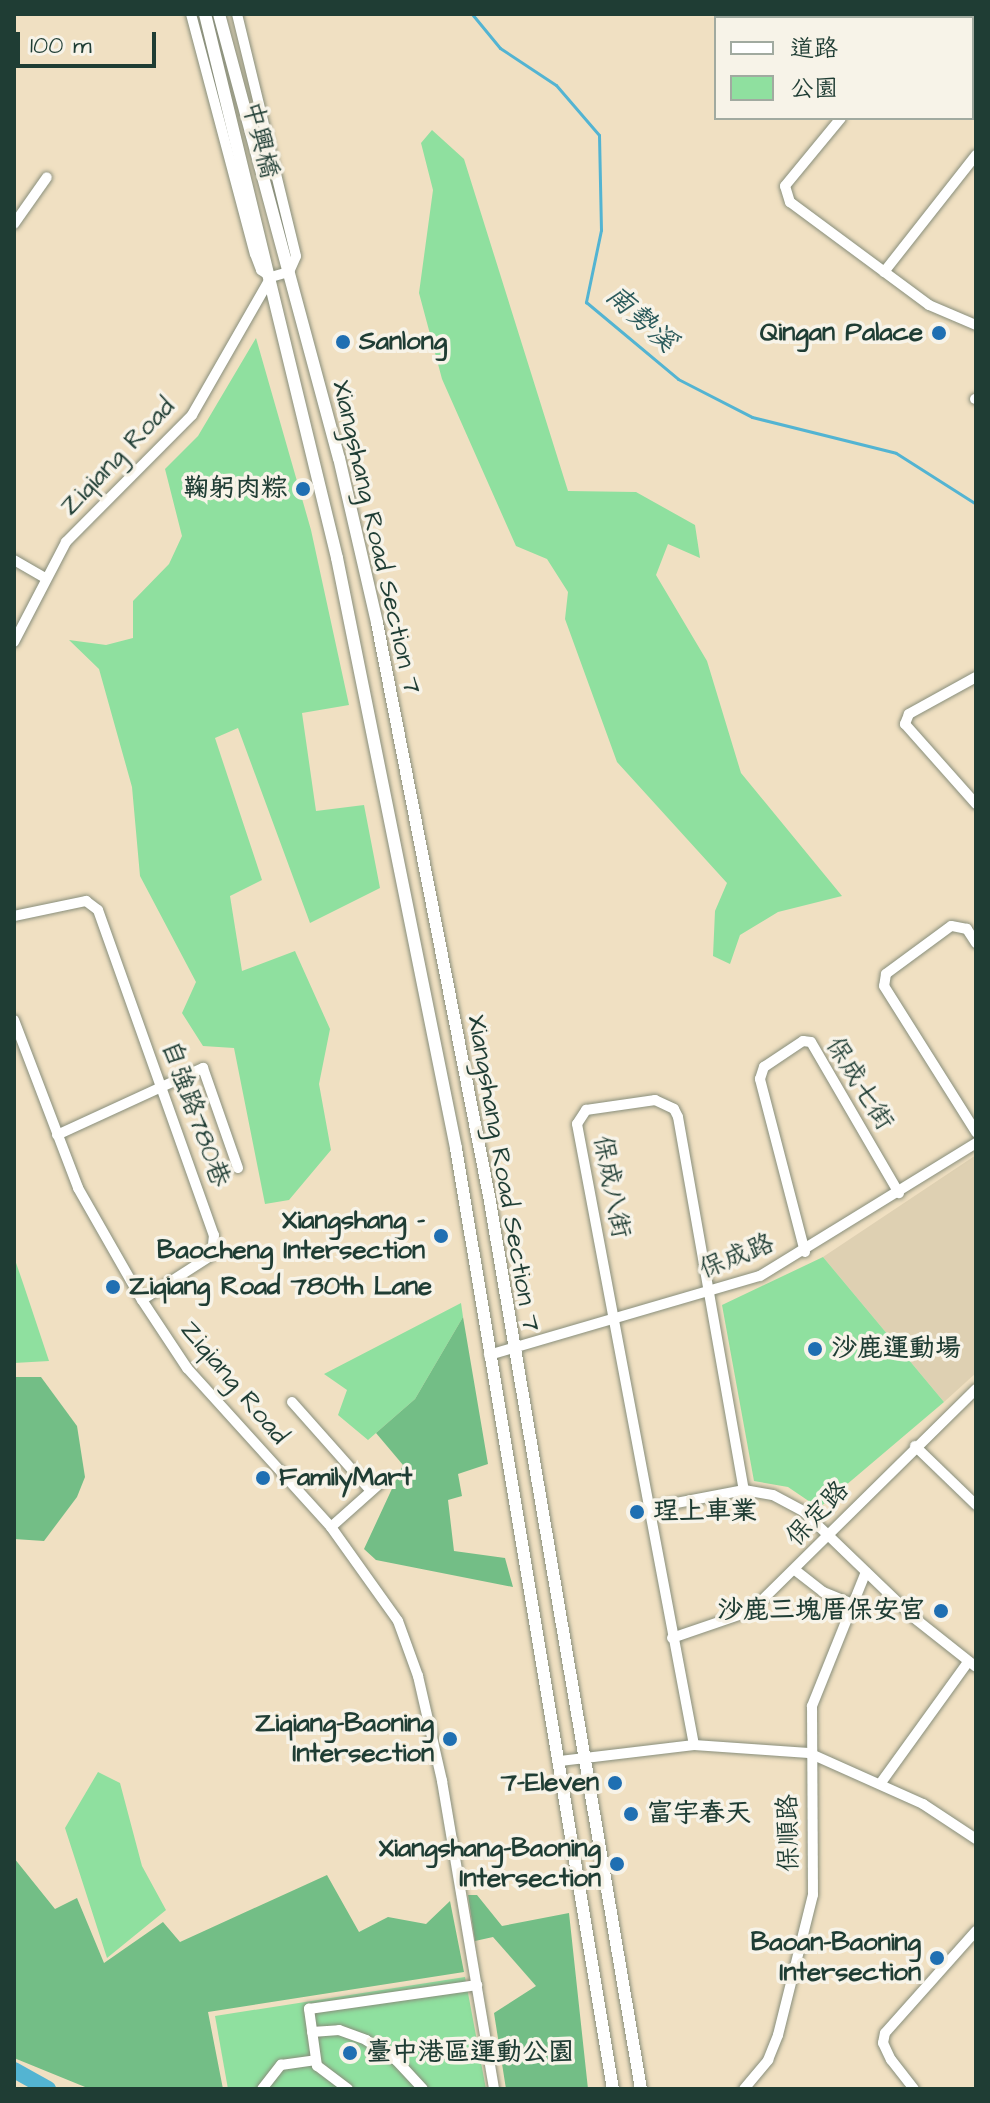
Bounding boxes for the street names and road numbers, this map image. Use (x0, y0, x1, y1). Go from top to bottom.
street label: 中興橋 (235, 98, 285, 182)
street label: Xiangshang Road Section 7 (325, 377, 427, 697)
street label: Ziqiang Road (54, 392, 182, 522)
street label: Xiangshang Road Section 7 (460, 1012, 546, 1334)
street label: 保成七街 (818, 1032, 900, 1136)
street label: 自強路780巷 (154, 1037, 236, 1191)
street label: 保成八街 (586, 1133, 636, 1241)
street label: 保成路 (695, 1228, 779, 1286)
street label: Ziqiang Road (173, 1315, 295, 1451)
street label: 保定路 (780, 1475, 856, 1553)
street label: 保順路 (773, 1794, 805, 1872)

